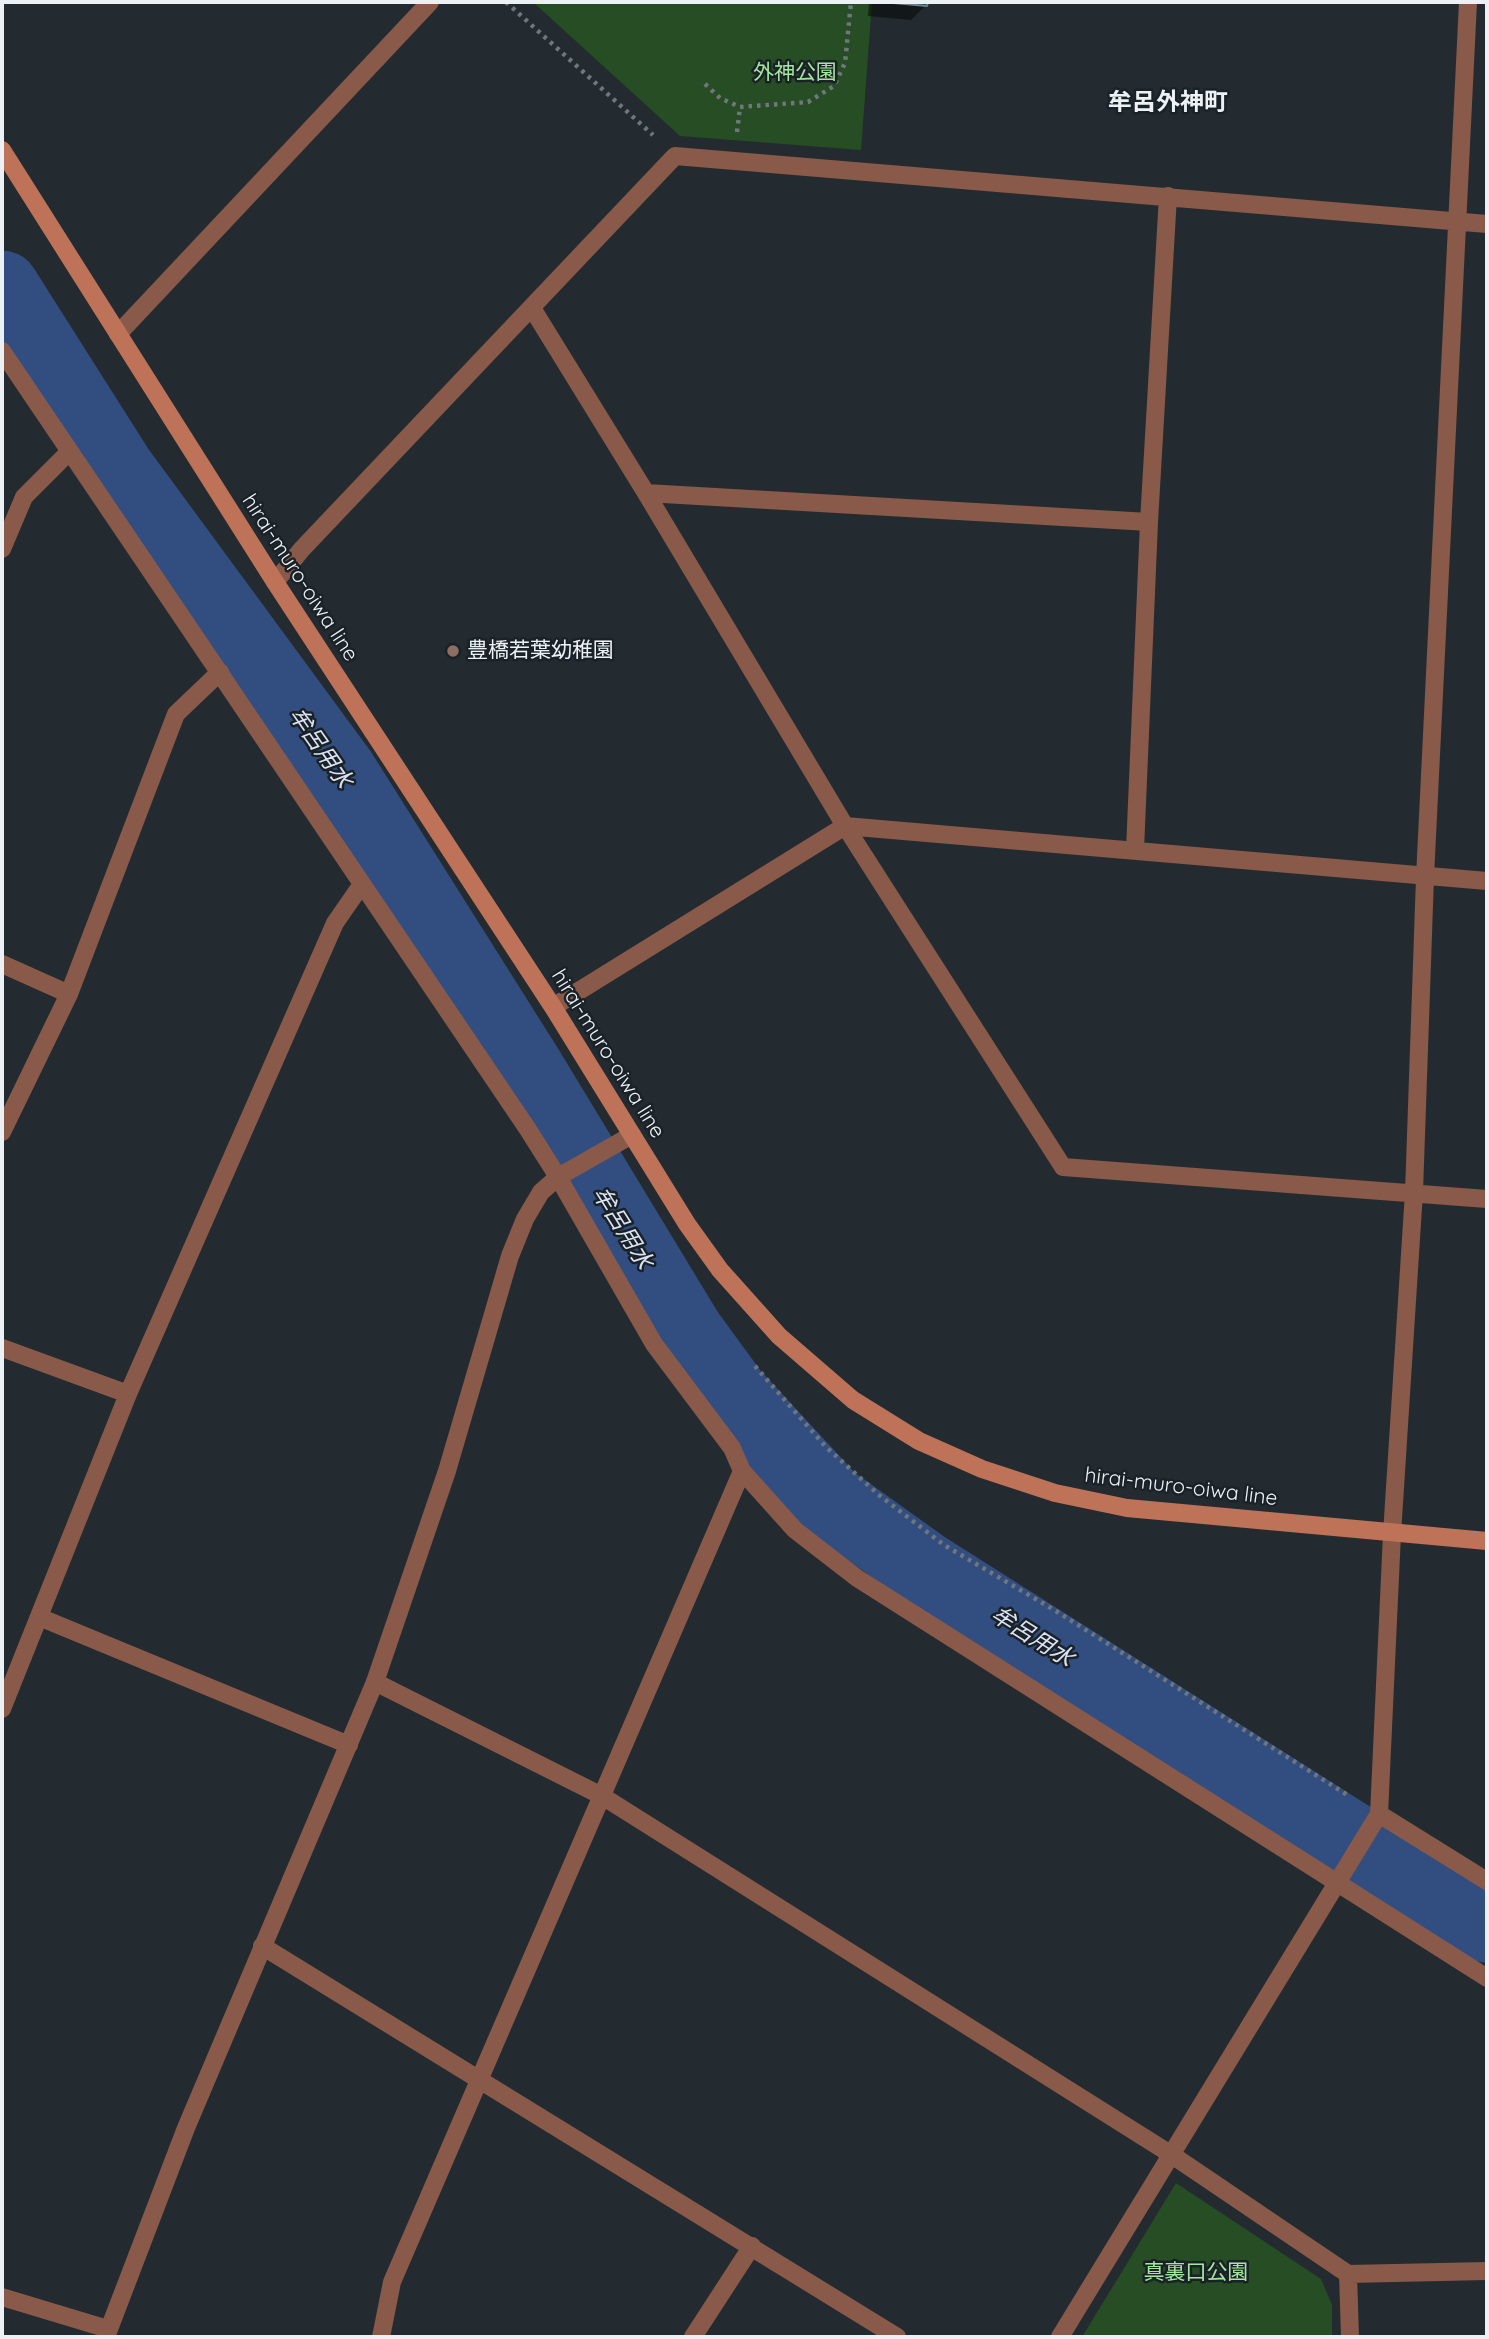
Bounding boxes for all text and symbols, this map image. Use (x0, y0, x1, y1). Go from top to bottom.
park label: 外神公園 (753, 60, 837, 86)
district label: 牟呂外神町 (1108, 89, 1228, 117)
street label: hirai-muro-oiwa line (237, 490, 363, 666)
place label: 豊橋若葉幼稚園 (467, 638, 614, 664)
marker: 豊橋若葉幼稚園 (445, 643, 461, 659)
water label: 牟呂用水 (282, 702, 358, 794)
street label: hirai-muro-oiwa line (546, 965, 670, 1143)
water label: 牟呂用水 (586, 1182, 658, 1274)
street label: hirai-muro-oiwa line (1083, 1463, 1279, 1511)
water label: 牟呂用水 (986, 1601, 1078, 1673)
park label: 真裏口公園 (1144, 2260, 1248, 2286)

